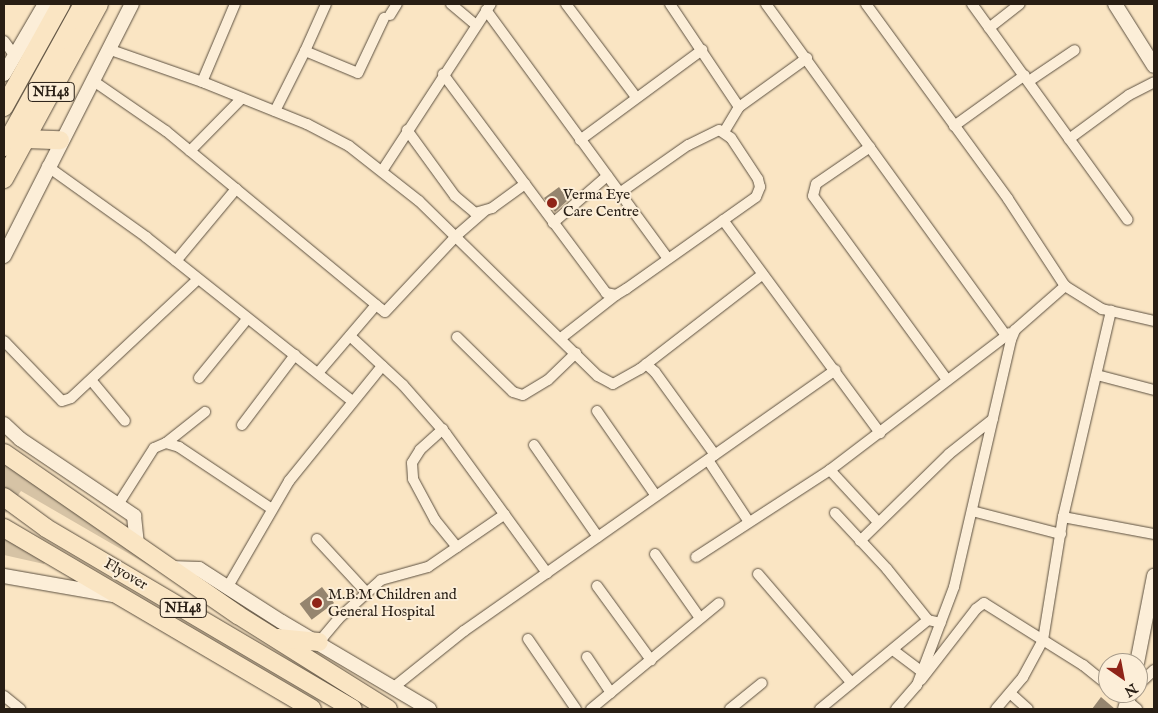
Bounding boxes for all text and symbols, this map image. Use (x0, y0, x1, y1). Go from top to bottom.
road number: NH48 (27, 80, 75, 104)
place label: Verma Eye Care Centre (563, 185, 639, 220)
marker: Verma Eye Care Centre (545, 196, 559, 210)
street label: Flyover (101, 554, 151, 594)
place label: M.B.M Children and General Hospital (328, 585, 457, 620)
road number: NH48 (159, 596, 207, 620)
marker: M.B.M Children and General Hospital (310, 596, 324, 610)
north arrow (1098, 653, 1148, 703)
text: N (1121, 679, 1141, 701)

